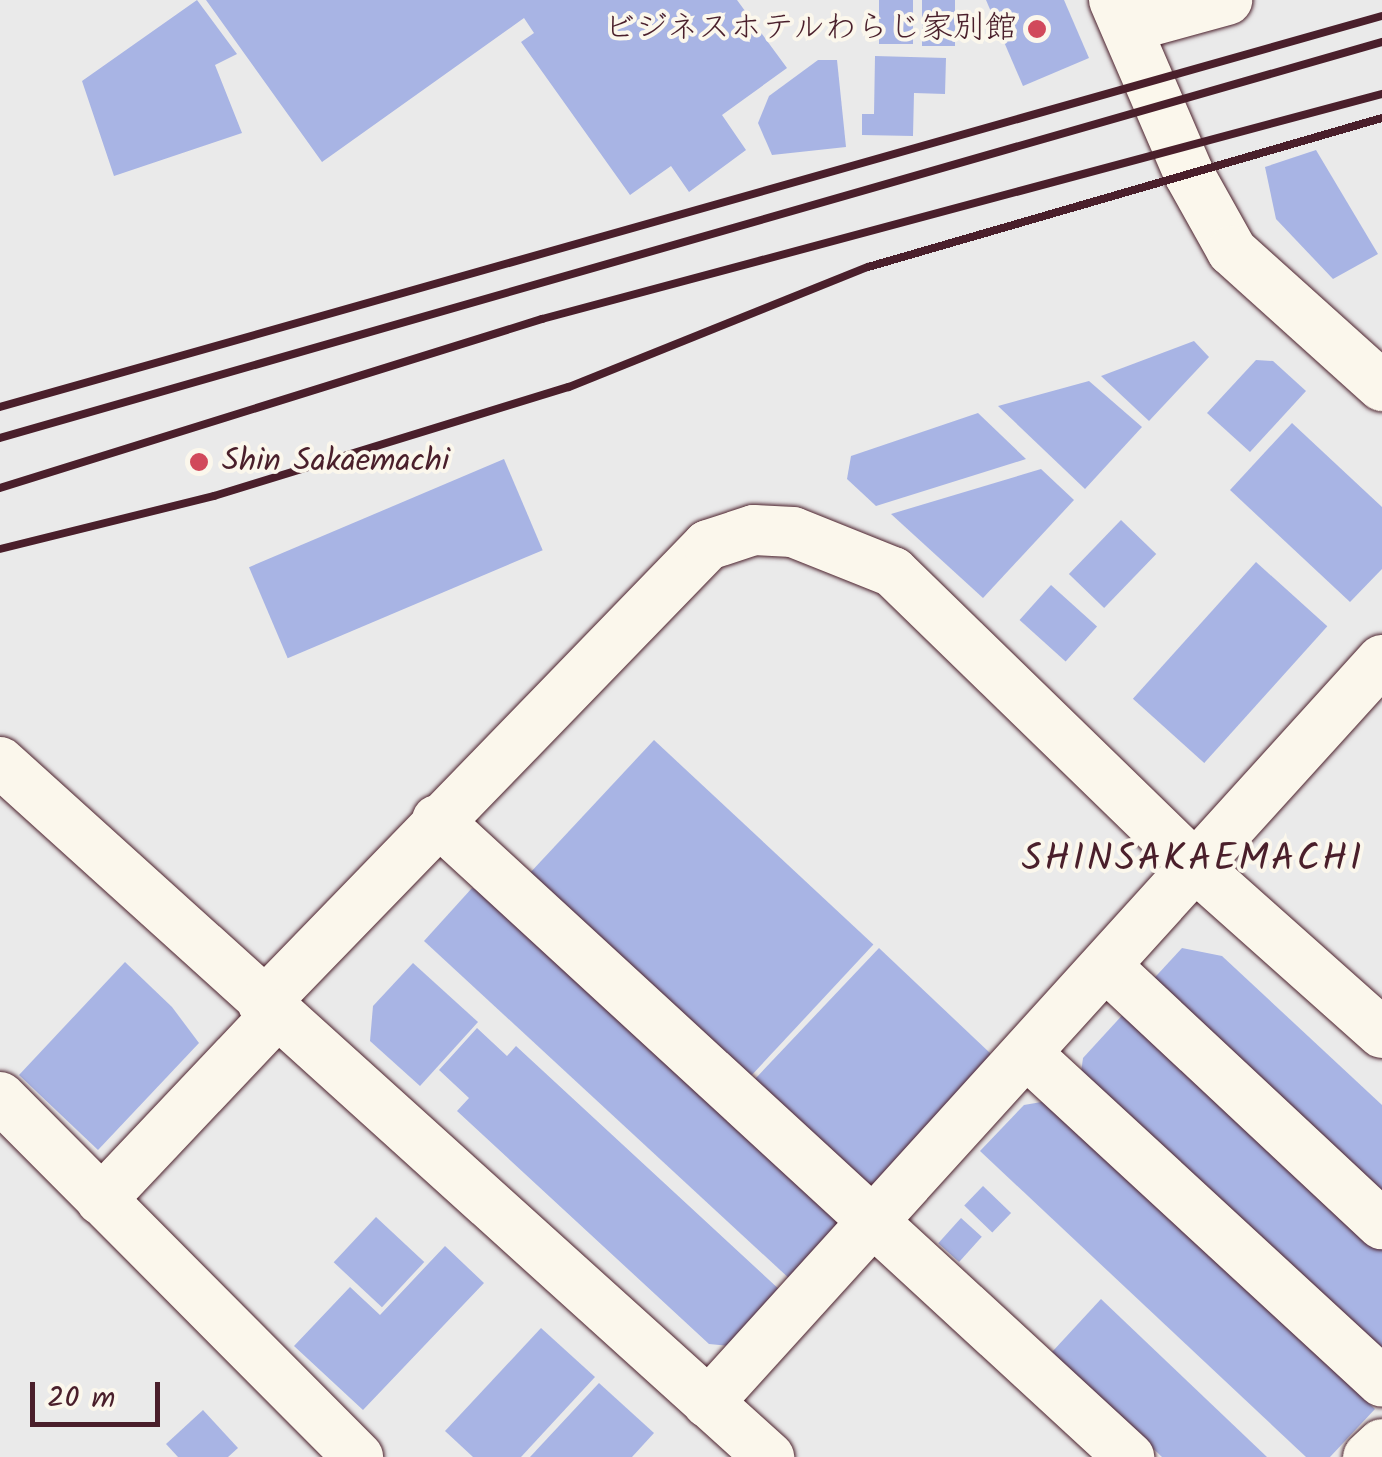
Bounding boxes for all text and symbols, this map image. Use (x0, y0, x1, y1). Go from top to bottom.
place label: ビジネスホテルわらじ家別館 (601, 10, 1017, 48)
marker: ビジネスホテルわらじ家別館 (1026, 18, 1048, 40)
place label: Shin Sakaemachi (222, 443, 450, 481)
marker: Shin Sakaemachi (186, 449, 212, 475)
district label: SHINSAKAEMACHI (1022, 838, 1364, 884)
scale bar (35, 1362, 165, 1424)
text: 20 m (47, 1375, 115, 1423)

